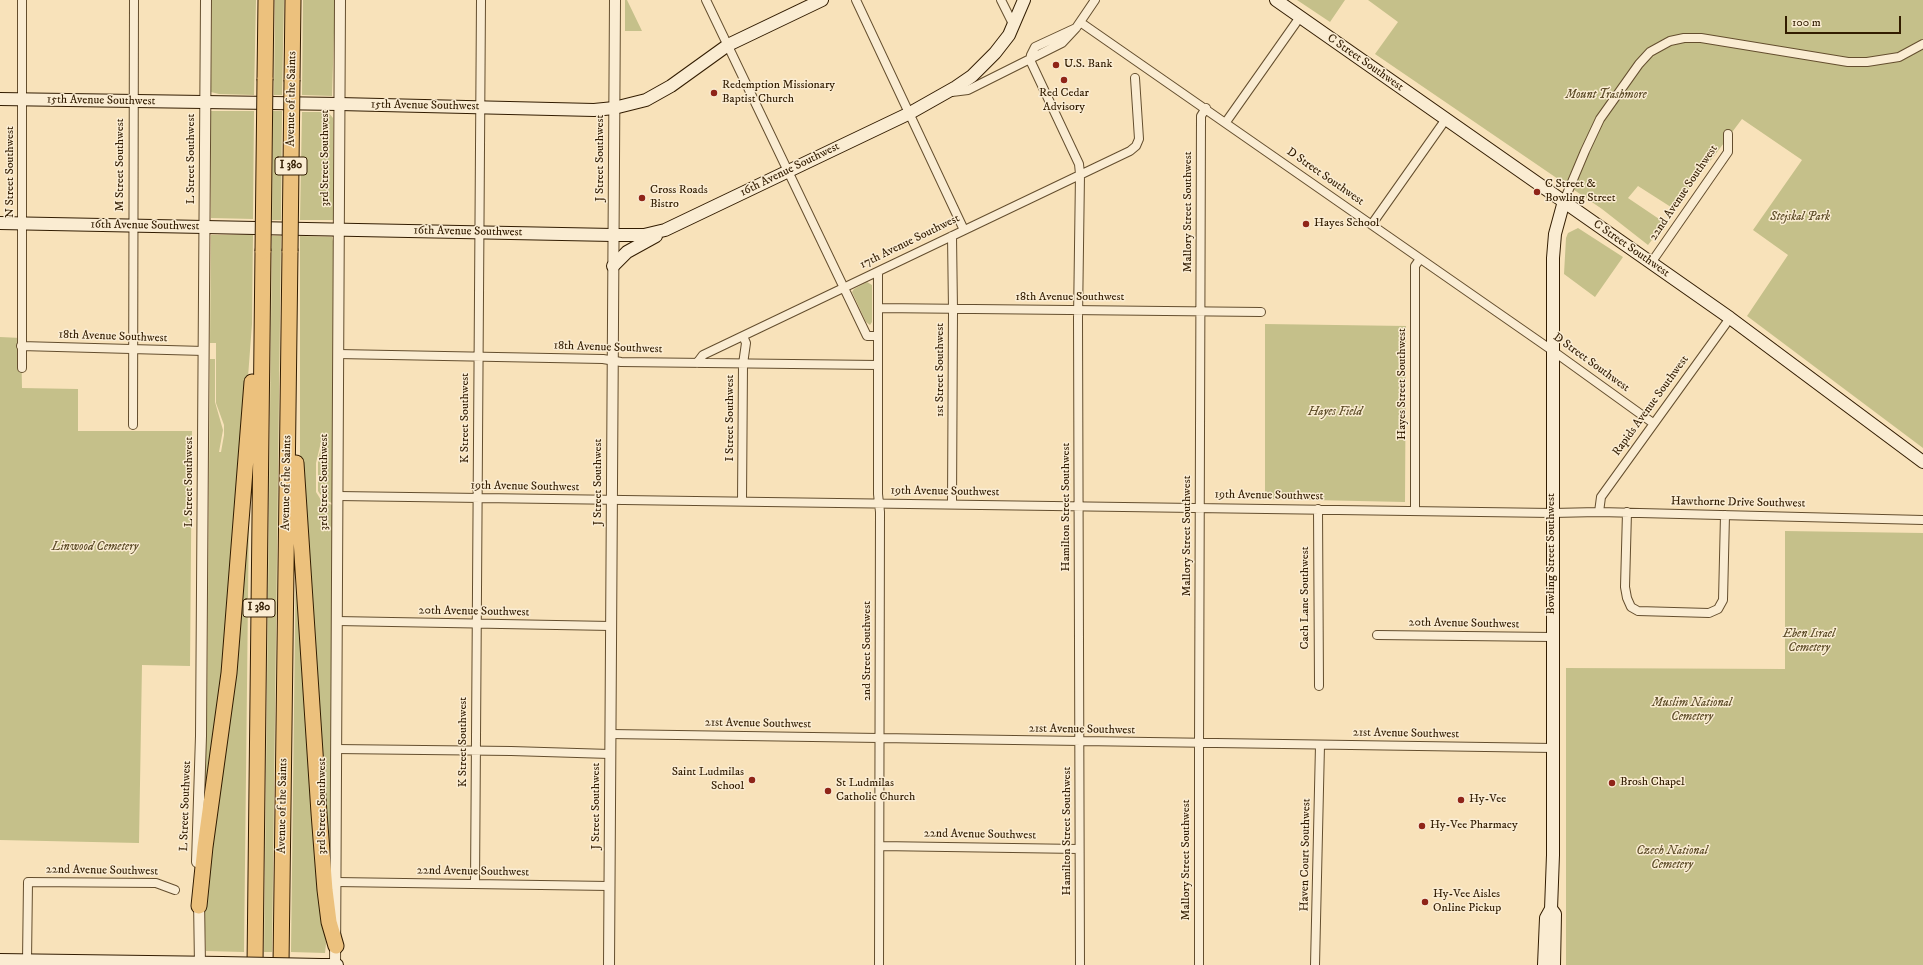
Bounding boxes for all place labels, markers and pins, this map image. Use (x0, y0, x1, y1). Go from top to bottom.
place label: U.S. Bank (1064, 58, 1112, 72)
marker: U.S. Bank (1051, 60, 1061, 70)
marker: Red Cedar Advisory (1059, 75, 1069, 85)
place label: Redemption Missionary Baptist Church (722, 79, 835, 107)
place label: Red Cedar Advisory (1039, 87, 1089, 115)
marker: Redemption Missionary Baptist Church (709, 88, 719, 98)
place label: C Street & Bowling Street (1545, 178, 1616, 206)
place label: Cross Roads Bistro (650, 184, 708, 212)
marker: C Street & Bowling Street (1532, 187, 1542, 197)
marker: Cross Roads Bistro (637, 193, 647, 203)
place label: Hayes School (1314, 217, 1379, 231)
marker: Hayes School (1301, 219, 1311, 229)
place label: Saint Ludmilas School (672, 766, 744, 794)
marker: Saint Ludmilas School (747, 775, 757, 785)
place label: Brosh Chapel (1620, 776, 1685, 790)
place label: St Ludmilas Catholic Church (836, 777, 915, 805)
marker: Brosh Chapel (1607, 778, 1617, 788)
marker: St Ludmilas Catholic Church (823, 786, 833, 796)
place label: Hy-Vee (1469, 793, 1506, 807)
marker: Hy-Vee (1456, 795, 1466, 805)
place label: Hy-Vee Pharmacy (1430, 819, 1518, 833)
marker: Hy-Vee Pharmacy (1417, 821, 1427, 831)
place label: Hy-Vee Aisles Online Pickup (1433, 888, 1501, 916)
marker: Hy-Vee Aisles Online Pickup (1420, 897, 1430, 907)

